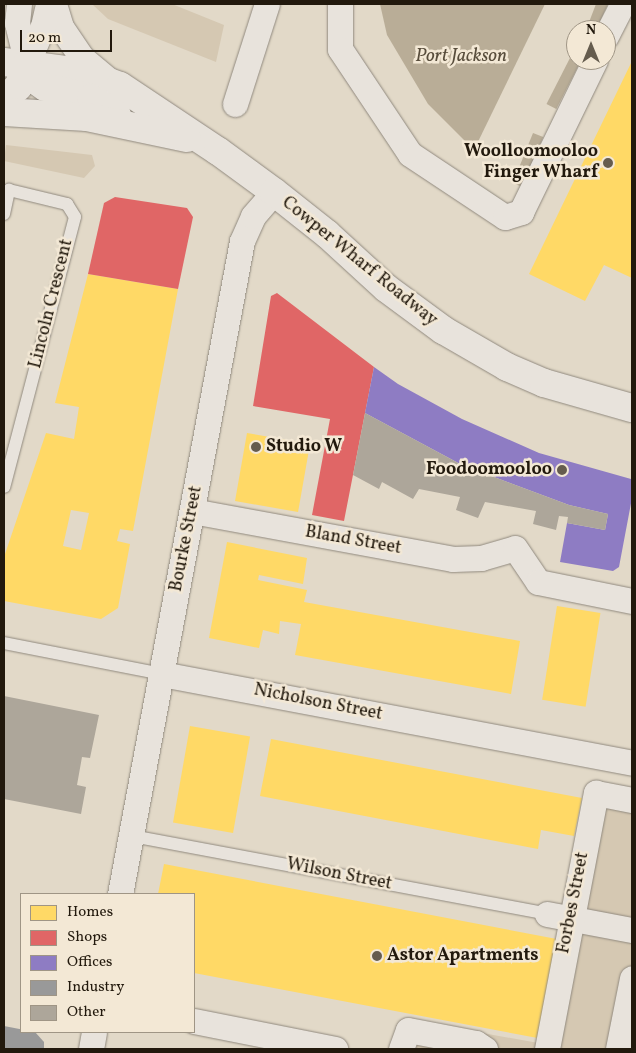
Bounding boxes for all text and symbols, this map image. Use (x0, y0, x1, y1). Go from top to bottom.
scale bar (22, 20, 115, 52)
north arrow (566, 20, 616, 70)
text: N (586, 21, 596, 40)
text: 20 m (28, 28, 61, 49)
water label: Port Jackson (415, 46, 507, 68)
place label: Woolloomooloo Finger Wharf (464, 142, 598, 184)
marker: Woolloomooloo Finger Wharf (602, 157, 614, 169)
street label: Cowper Wharf Roadway (277, 193, 441, 331)
street label: Lincoln Crescent (25, 237, 79, 371)
place label: Studio W (266, 436, 343, 458)
marker: Studio W (250, 441, 262, 453)
place label: Foodoomooloo (426, 459, 552, 481)
marker: Foodoomooloo (556, 464, 568, 476)
street label: Bourke Street (166, 484, 208, 594)
street label: Bland Street (303, 522, 403, 560)
street label: Nicholson Street (252, 680, 384, 726)
street label: Forbes Street (554, 850, 594, 956)
street label: Wilson Street (284, 854, 394, 896)
legend (20, 893, 195, 1033)
text: Homes (67, 902, 113, 923)
text: Shops (67, 927, 107, 948)
place label: Astor Apartments (387, 945, 539, 967)
marker: Astor Apartments (371, 950, 383, 962)
text: Offices (67, 952, 112, 973)
text: Industry (67, 977, 124, 998)
text: Other (67, 1002, 106, 1023)

